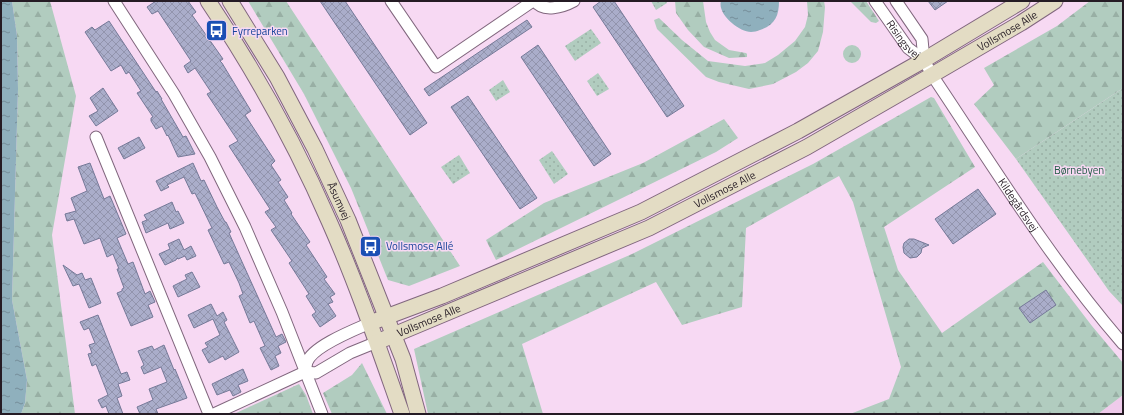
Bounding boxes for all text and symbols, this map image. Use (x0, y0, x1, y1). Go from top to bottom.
street label: Vollsmose Alle (974, 6, 1041, 55)
street label: Risingsvej (883, 17, 924, 63)
bus stop icon: Fyrreparken (203, 18, 229, 44)
place label: Fyrreparken (232, 23, 288, 39)
park label: Børnebyen (1054, 162, 1104, 178)
street label: Vollsmose Alle (691, 166, 759, 212)
street label: Kildegårdsvej (994, 175, 1042, 235)
street label: Åsumvej (323, 179, 355, 222)
bus stop icon: Vollsmose Allé (357, 233, 383, 259)
place label: Vollsmose Allé (386, 238, 454, 254)
street label: Vollsmose Alle (394, 300, 463, 341)

